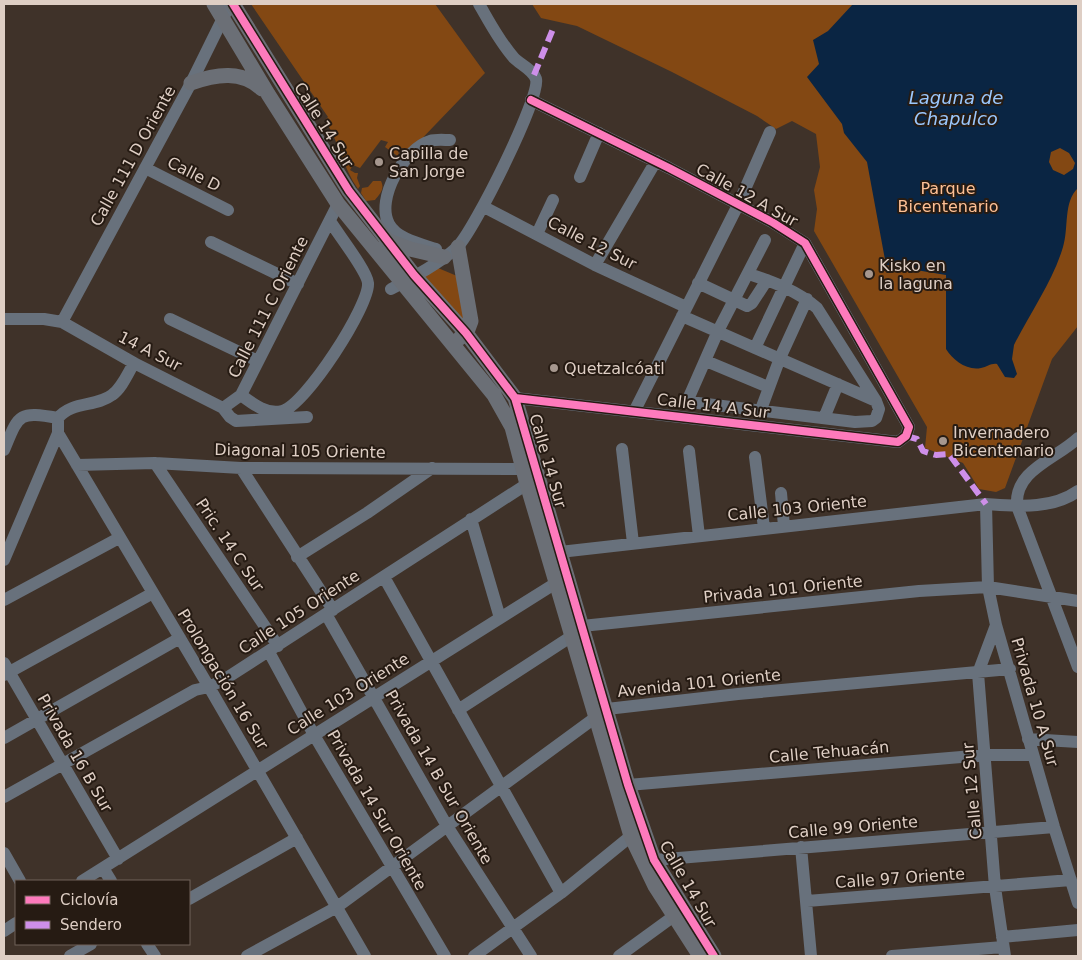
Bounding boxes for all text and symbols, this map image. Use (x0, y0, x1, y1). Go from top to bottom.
street label: Calle 14 Sur (290, 79, 358, 172)
street label: Calle 111 D Oriente (87, 82, 179, 230)
water label: Laguna de Chapulco (909, 87, 1003, 129)
place label: Capilla de San Jorge (389, 144, 468, 181)
street label: Calle D (164, 153, 224, 195)
marker: Capilla de San Jorge (373, 156, 385, 168)
street label: Calle 12 A Sur (693, 159, 801, 231)
park label: Parque Bicentenario (897, 179, 999, 216)
street label: Calle 12 Sur (544, 212, 640, 274)
street label: Calle 111 C Oriente (224, 233, 312, 381)
place label: Kisko en la laguna (879, 256, 953, 293)
marker: Kisko en la laguna (863, 268, 875, 280)
street label: 14 A Sur (115, 327, 185, 375)
place label: Quetzalcóatl (564, 359, 665, 378)
marker: Quetzalcóatl (548, 362, 560, 374)
street label: Calle 14 A Sur (656, 390, 771, 422)
street label: Calle 14 Sur (525, 412, 571, 511)
place label: Invernadero Bicentenario (953, 423, 1054, 460)
marker: Invernadero Bicentenario (937, 435, 949, 447)
street label: Diagonal 105 Oriente (214, 440, 386, 462)
street label: Calle 103 Oriente (726, 491, 868, 525)
street label: Pric. 14 C Sur (192, 495, 268, 595)
street label: Calle 105 Oriente (235, 566, 363, 658)
street label: Privada 101 Oriente (702, 571, 864, 607)
street label: Prolongación 16 Sur (174, 605, 273, 753)
street label: Privada 10 A Sur (1008, 635, 1063, 769)
street label: Calle 103 Oriente (284, 649, 412, 739)
street label: Avenida 101 Oriente (616, 665, 782, 701)
street label: Privada 14 B Sur Oriente (381, 687, 497, 867)
street label: Privada 16 B Sur (33, 691, 117, 816)
street label: Privada 14 Sur Oriente (323, 727, 431, 893)
street label: Calle Tehuacán (768, 737, 890, 767)
street label: Calle 12 Sur (958, 741, 986, 840)
street label: Calle 99 Oriente (787, 812, 919, 842)
street label: Calle 14 Sur (655, 837, 721, 931)
street label: Calle 97 Oriente (835, 864, 965, 892)
legend (15, 880, 190, 945)
text: Ciclovía (60, 891, 118, 909)
text: Sendero (60, 916, 122, 934)

